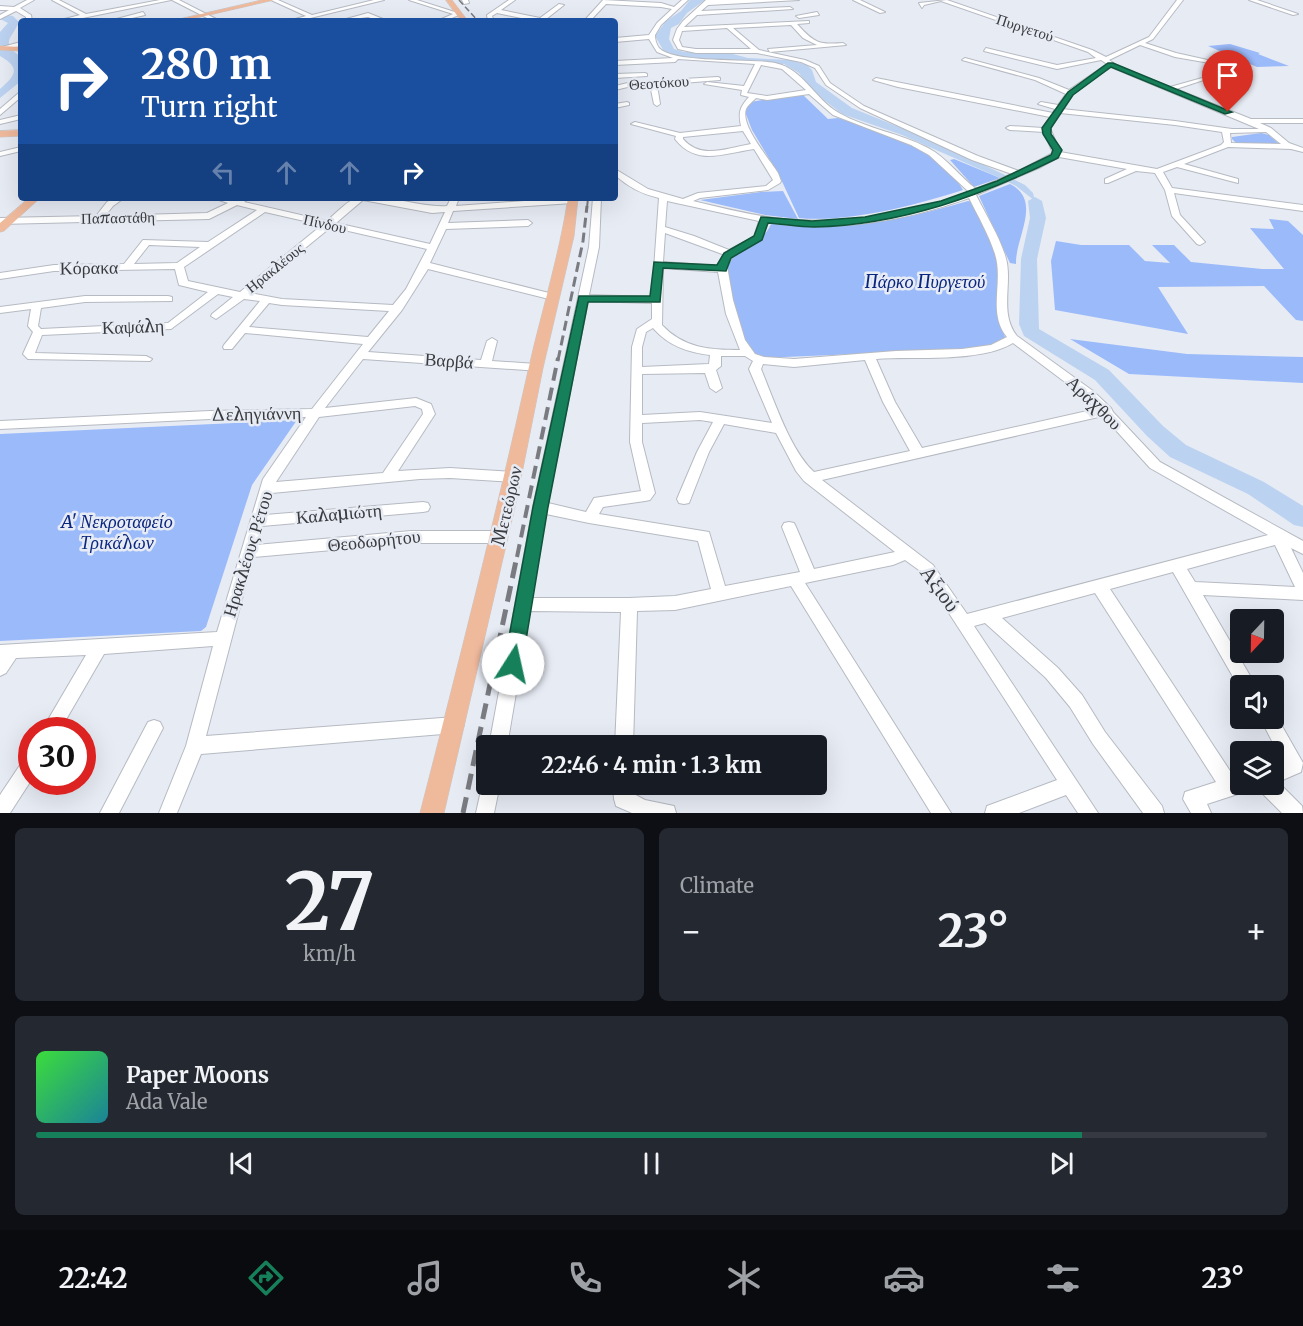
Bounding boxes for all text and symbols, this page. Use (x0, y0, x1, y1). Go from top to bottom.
street label: Πυργετού (994, 9, 1056, 46)
text: 280 m (141, 38, 271, 90)
icon: right (42, 42, 120, 120)
pin (1202, 50, 1253, 112)
icon: arrive (1211, 59, 1244, 92)
street label: Θεοτόκου (628, 71, 690, 94)
text: Turn right (141, 90, 278, 124)
icon: left (207, 156, 240, 189)
icon: ahead (270, 156, 303, 189)
icon: ahead (333, 156, 366, 189)
icon: right (396, 156, 429, 189)
street label: Παπαστάθη (81, 207, 155, 228)
street label: Πίνδου (302, 209, 349, 238)
street label: Ηρακλέους (242, 238, 308, 297)
street label: Κόρακα (59, 255, 119, 280)
park label: Πάρκο Πυργετού (865, 270, 985, 293)
street label: Καψάλη (101, 314, 165, 339)
street label: Βαρβά (424, 347, 475, 374)
street label: Αράχθου (1062, 371, 1127, 435)
street label: Δεληγιάννη (210, 401, 302, 426)
street label: Μετεώρων (486, 464, 527, 548)
street label: Ηρακλέους Ρέτου (217, 488, 278, 620)
street label: Καλαμιώτη (295, 498, 383, 529)
park label: A' Νεκροταφείο Τρικάλων (59, 510, 173, 554)
street label: Θεοδωρήτου (326, 524, 422, 557)
street label: Αξιού (914, 560, 966, 617)
north arrow (1230, 609, 1284, 663)
map controls (1230, 609, 1284, 795)
position arrow (481, 632, 545, 696)
button: sound (1230, 675, 1284, 729)
speed limit sign: 30 (18, 717, 96, 795)
button: layers (1230, 741, 1284, 795)
text: 22:46 · 4 min · 1.3 km (541, 751, 762, 779)
text: 27 (284, 853, 375, 951)
text: Climate (680, 873, 754, 898)
text: 23° (938, 903, 1009, 959)
text: − (680, 911, 702, 952)
text: + (1245, 911, 1267, 952)
text: km/h (303, 941, 356, 966)
text: Paper Moons (126, 1061, 269, 1089)
text: Ada Vale (126, 1089, 207, 1114)
icon: previous (225, 1147, 258, 1180)
icon: pause (635, 1147, 668, 1180)
icon: next (1045, 1147, 1078, 1180)
icon: directions (245, 1257, 287, 1299)
icon: music (404, 1257, 446, 1299)
icon: phone (564, 1257, 606, 1299)
icon: climate (723, 1257, 765, 1299)
icon: car (883, 1257, 925, 1299)
icon: filters (1042, 1257, 1084, 1299)
text: 22:42 (59, 1261, 128, 1295)
text: 23° (1201, 1261, 1244, 1295)

